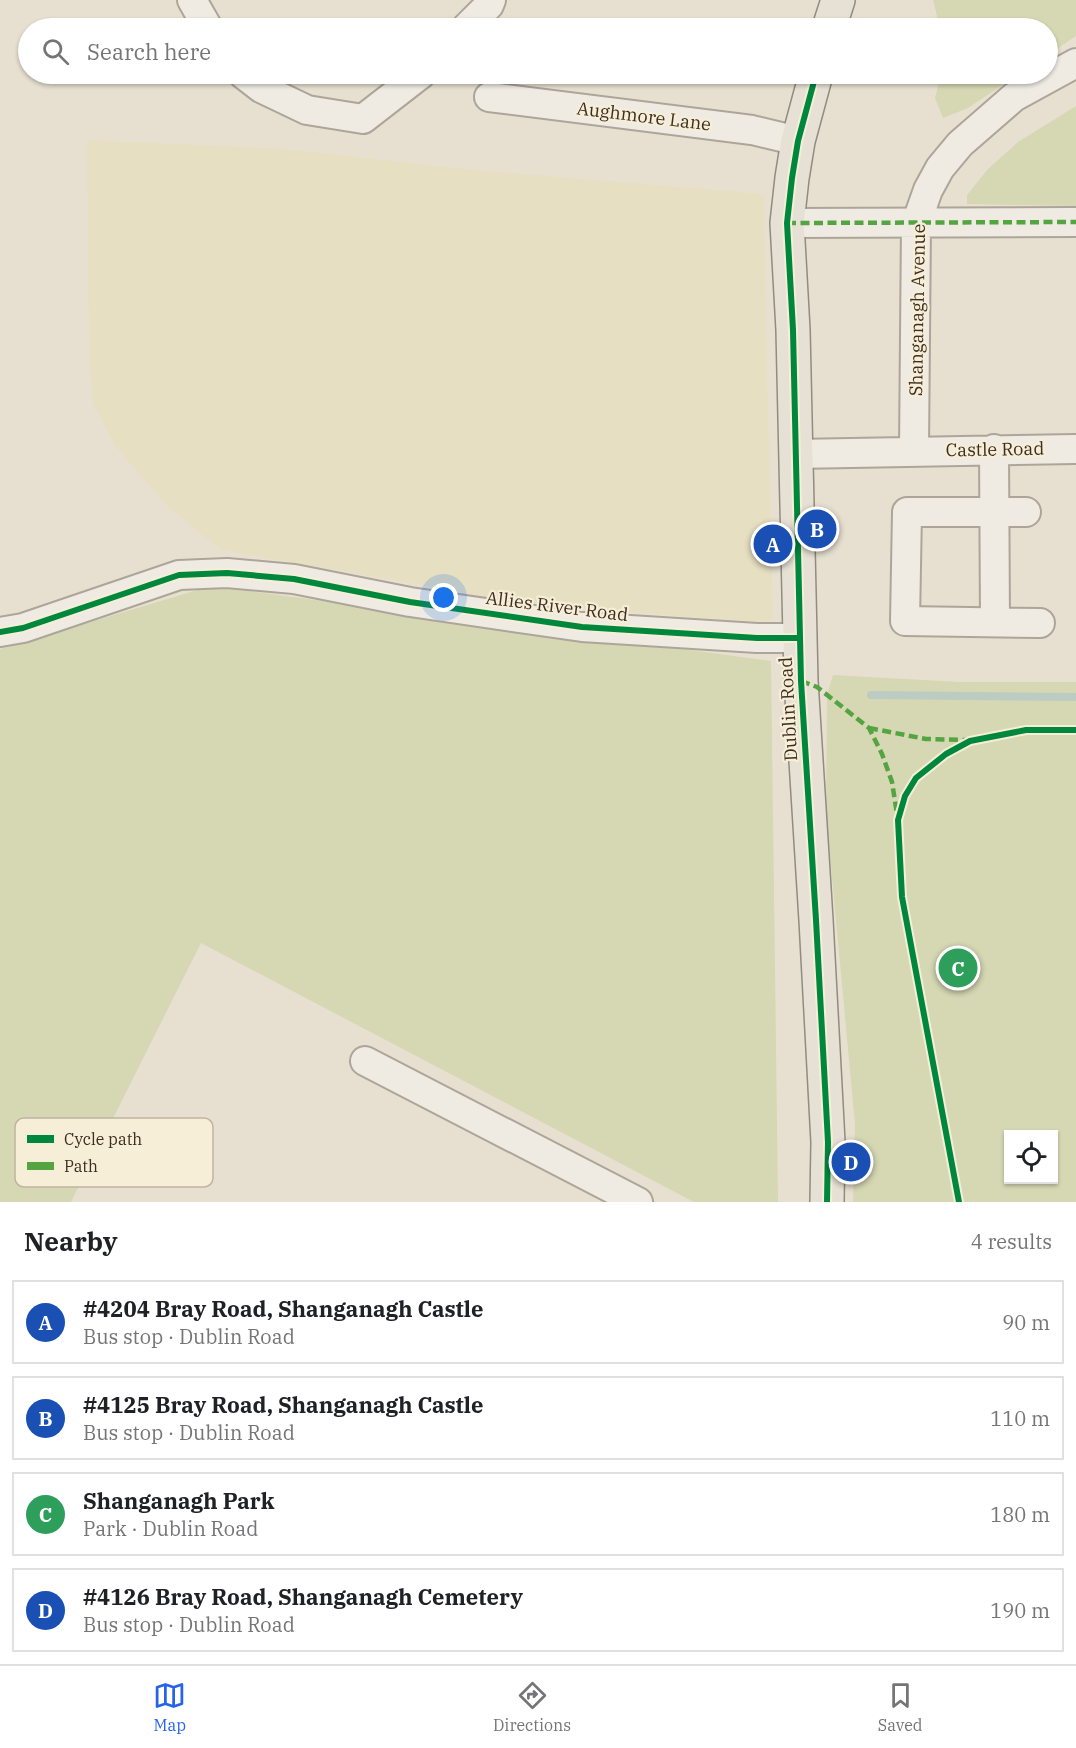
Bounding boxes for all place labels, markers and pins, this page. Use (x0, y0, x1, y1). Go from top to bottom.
pin: B (798, 506, 836, 552)
pin: A (754, 522, 792, 566)
pin: C (938, 946, 978, 990)
pin: D (832, 1140, 870, 1184)

